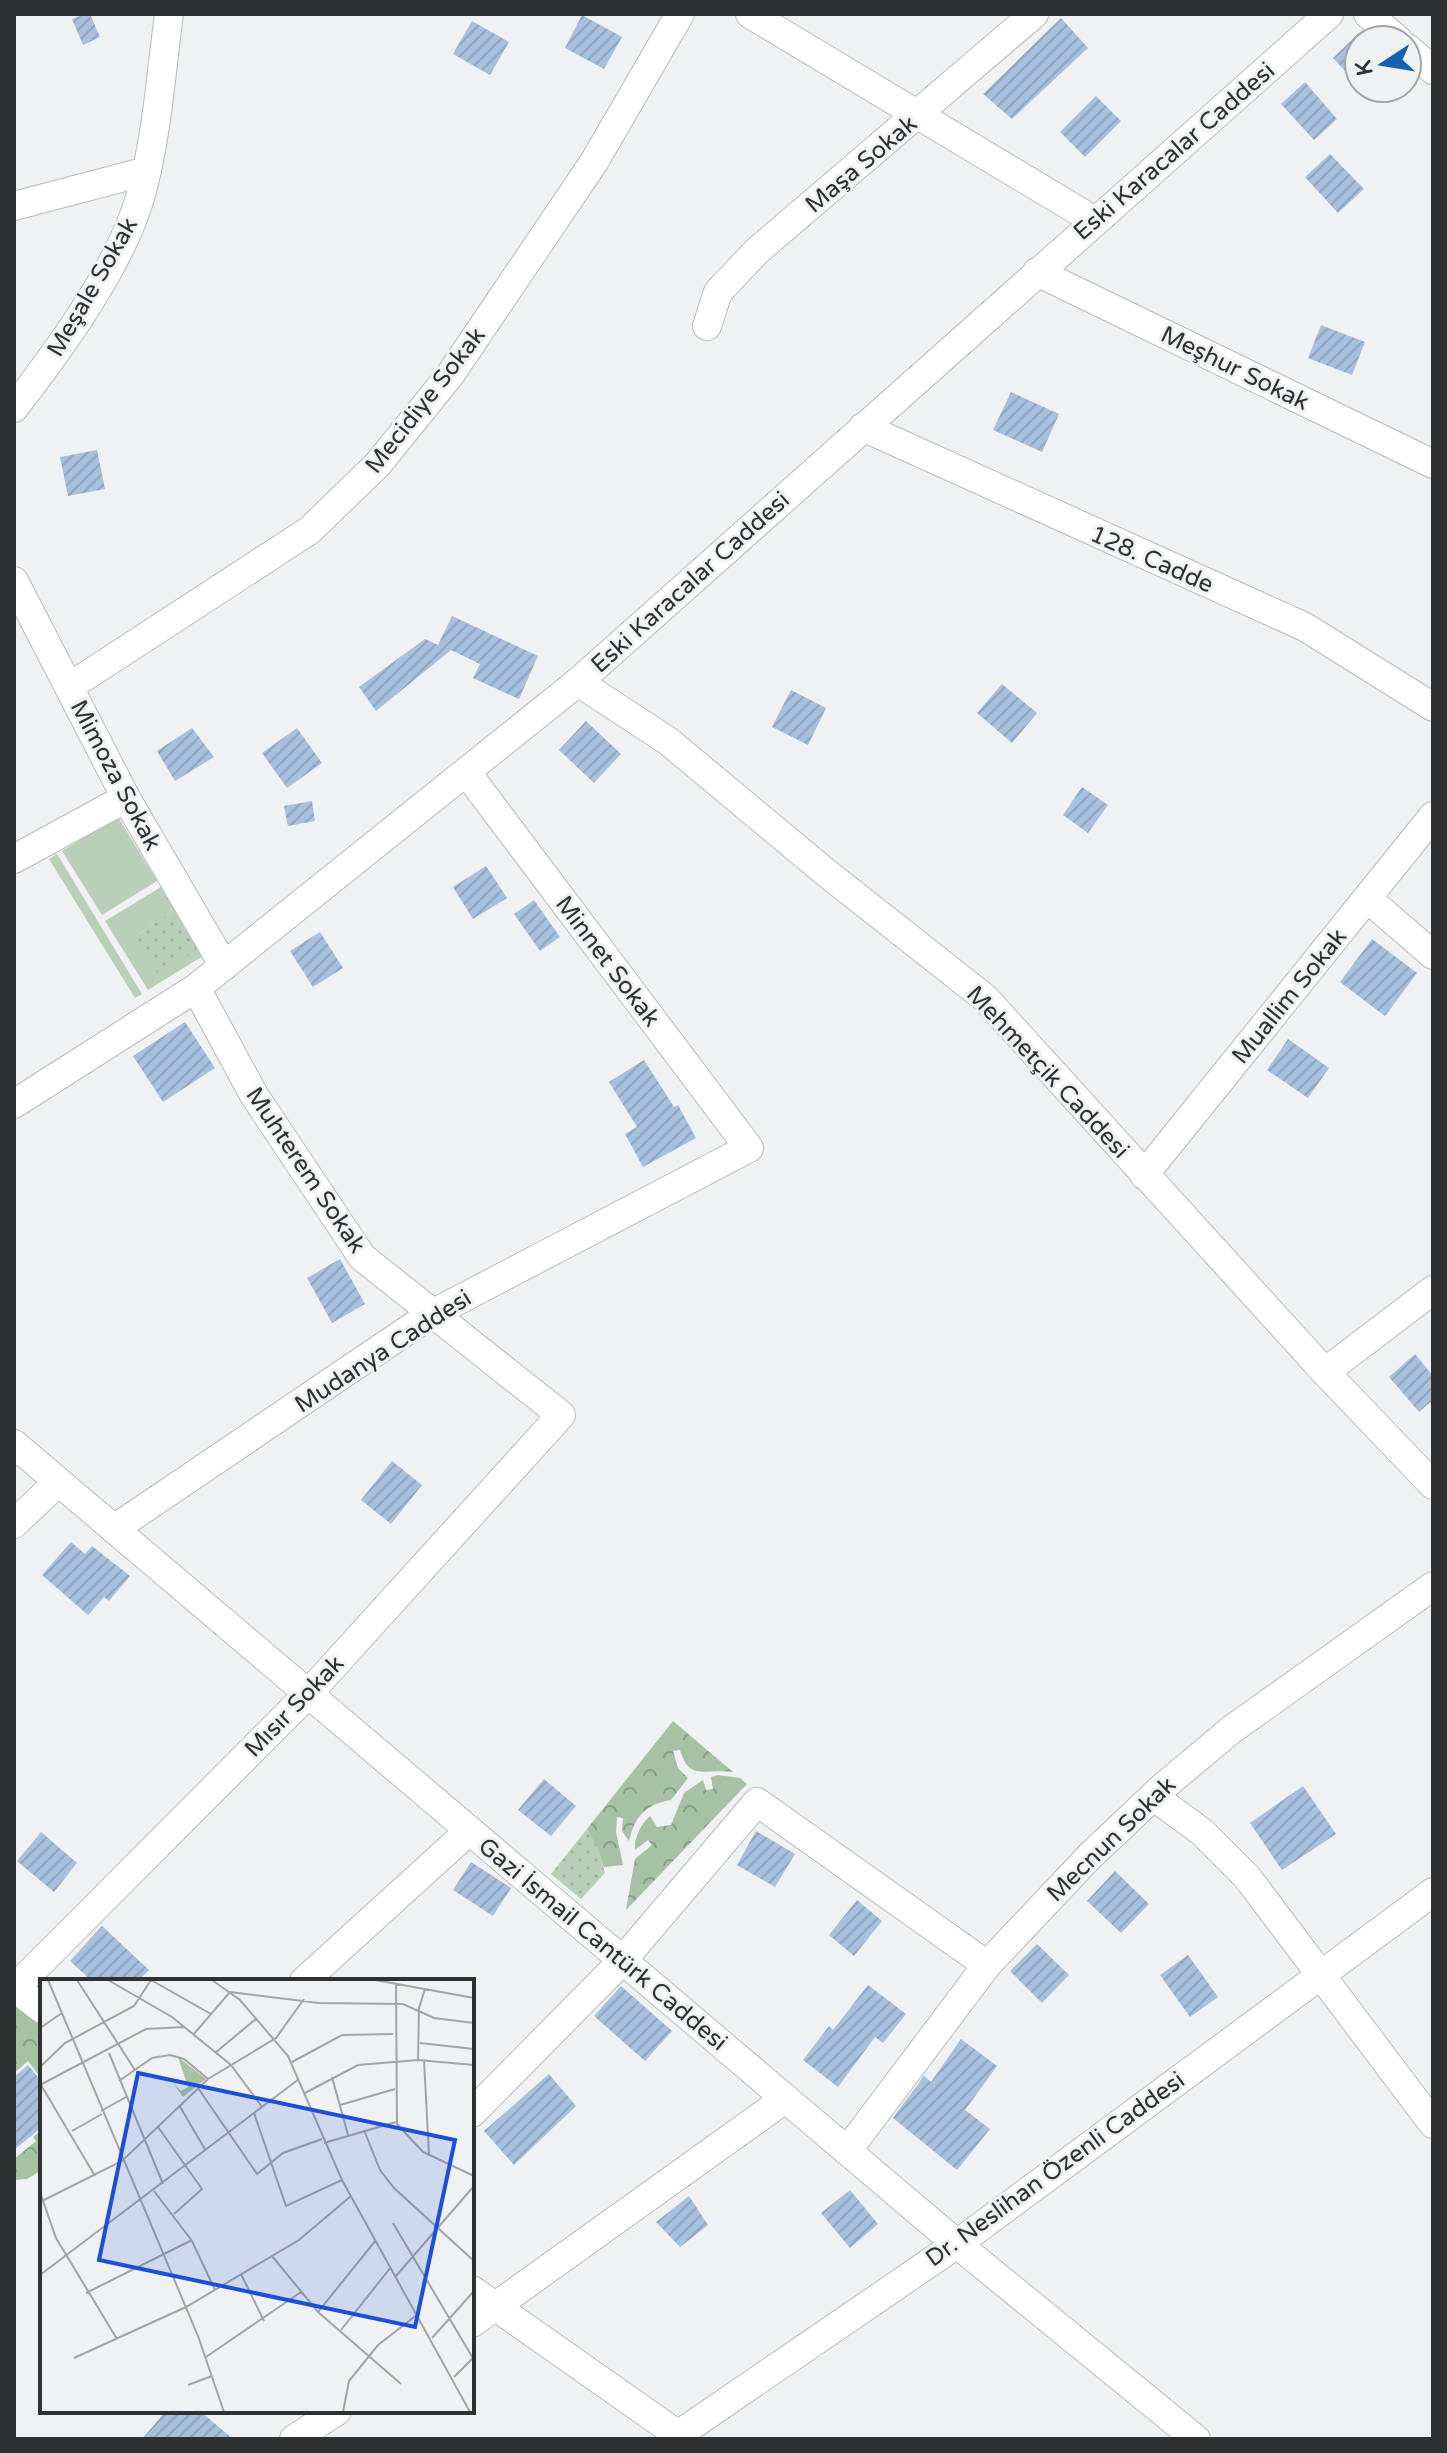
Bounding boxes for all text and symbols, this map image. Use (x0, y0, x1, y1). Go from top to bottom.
north arrow (1343, 24, 1423, 104)
street label: Eski Karacalar Caddesi (1068, 56, 1281, 247)
text: K (1350, 58, 1379, 78)
street label: Maşa Sokak (800, 109, 923, 219)
street label: Meşale Sokak (41, 212, 144, 362)
street label: Meşhur Sokak (1156, 320, 1314, 417)
street label: Mecidiye Sokak (359, 321, 492, 479)
street label: Eski Karacalar Caddesi (585, 486, 796, 679)
street label: 128. Cadde (1086, 519, 1218, 599)
street label: Mimoza Sokak (64, 695, 167, 855)
street label: Minnet Sokak (549, 890, 666, 1032)
street label: Muallim Sokak (1226, 923, 1353, 1070)
street label: Mehmetçik Caddesi (960, 980, 1135, 1165)
street label: Muhterem Sokak (239, 1082, 372, 1259)
street label: Mudanya Caddesi (290, 1284, 477, 1419)
street label: Mısır Sokak (239, 1649, 350, 1763)
street label: Mecnun Sokak (1041, 1771, 1182, 1908)
street label: Gazi İsmail Cantürk Caddesi (472, 1832, 733, 2057)
inset map (40, 1979, 474, 2413)
street label: Dr. Neslihan Özenli Caddesi (920, 2066, 1190, 2273)

